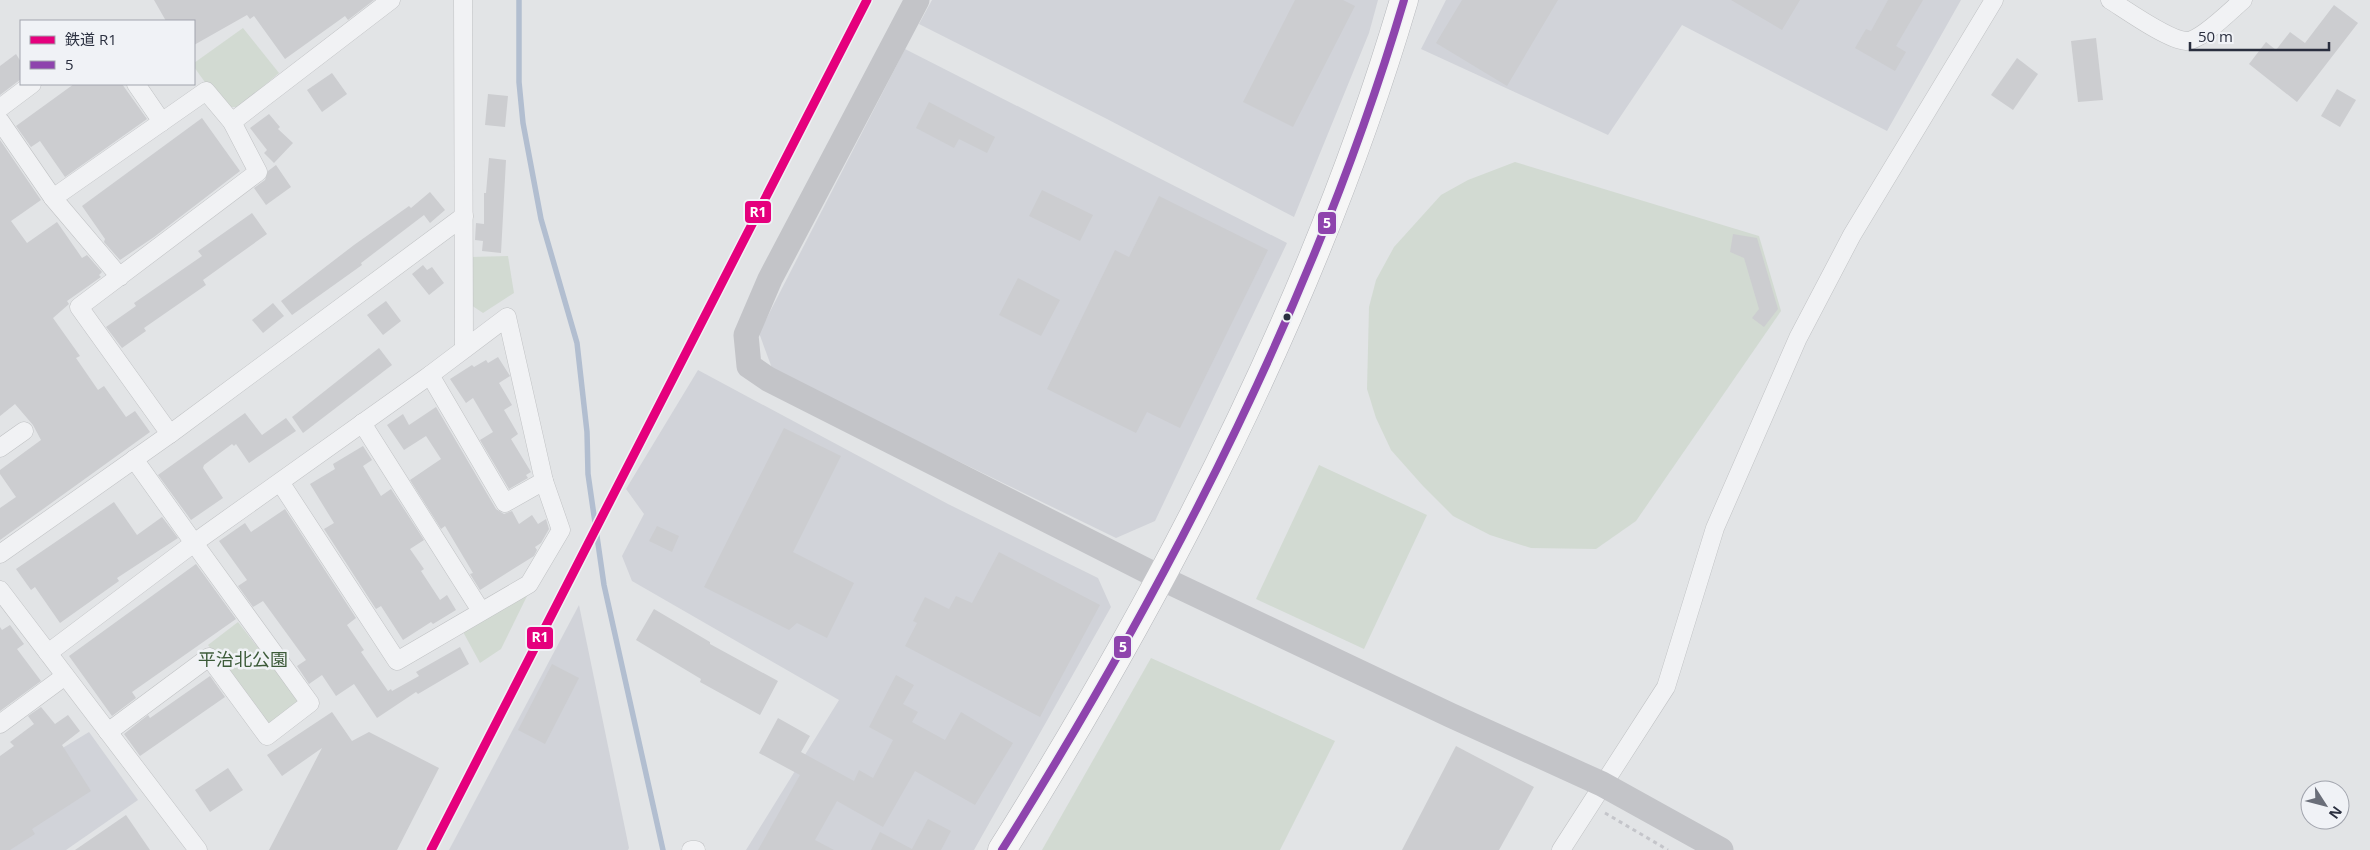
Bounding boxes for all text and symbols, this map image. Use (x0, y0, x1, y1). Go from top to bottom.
legend (20, 20, 195, 85)
scale bar (2190, 20, 2329, 52)
text: 50 m (2198, 26, 2233, 46)
text: 鉄道 R1 (65, 29, 117, 49)
text: 5 (65, 54, 74, 74)
line badge: R1 (744, 200, 772, 224)
text: R1 (749, 202, 767, 221)
line badge: 5 (1317, 211, 1337, 235)
text: 5 (1323, 213, 1331, 232)
unlabelled marker (1282, 312, 1292, 322)
line badge: R1 (526, 626, 554, 650)
text: R1 (531, 627, 549, 646)
line badge: 5 (1113, 635, 1132, 659)
text: 5 (1119, 637, 1127, 656)
park label: 平治北公園 (198, 647, 288, 671)
north arrow (2300, 780, 2350, 830)
text: N (2325, 803, 2347, 823)

